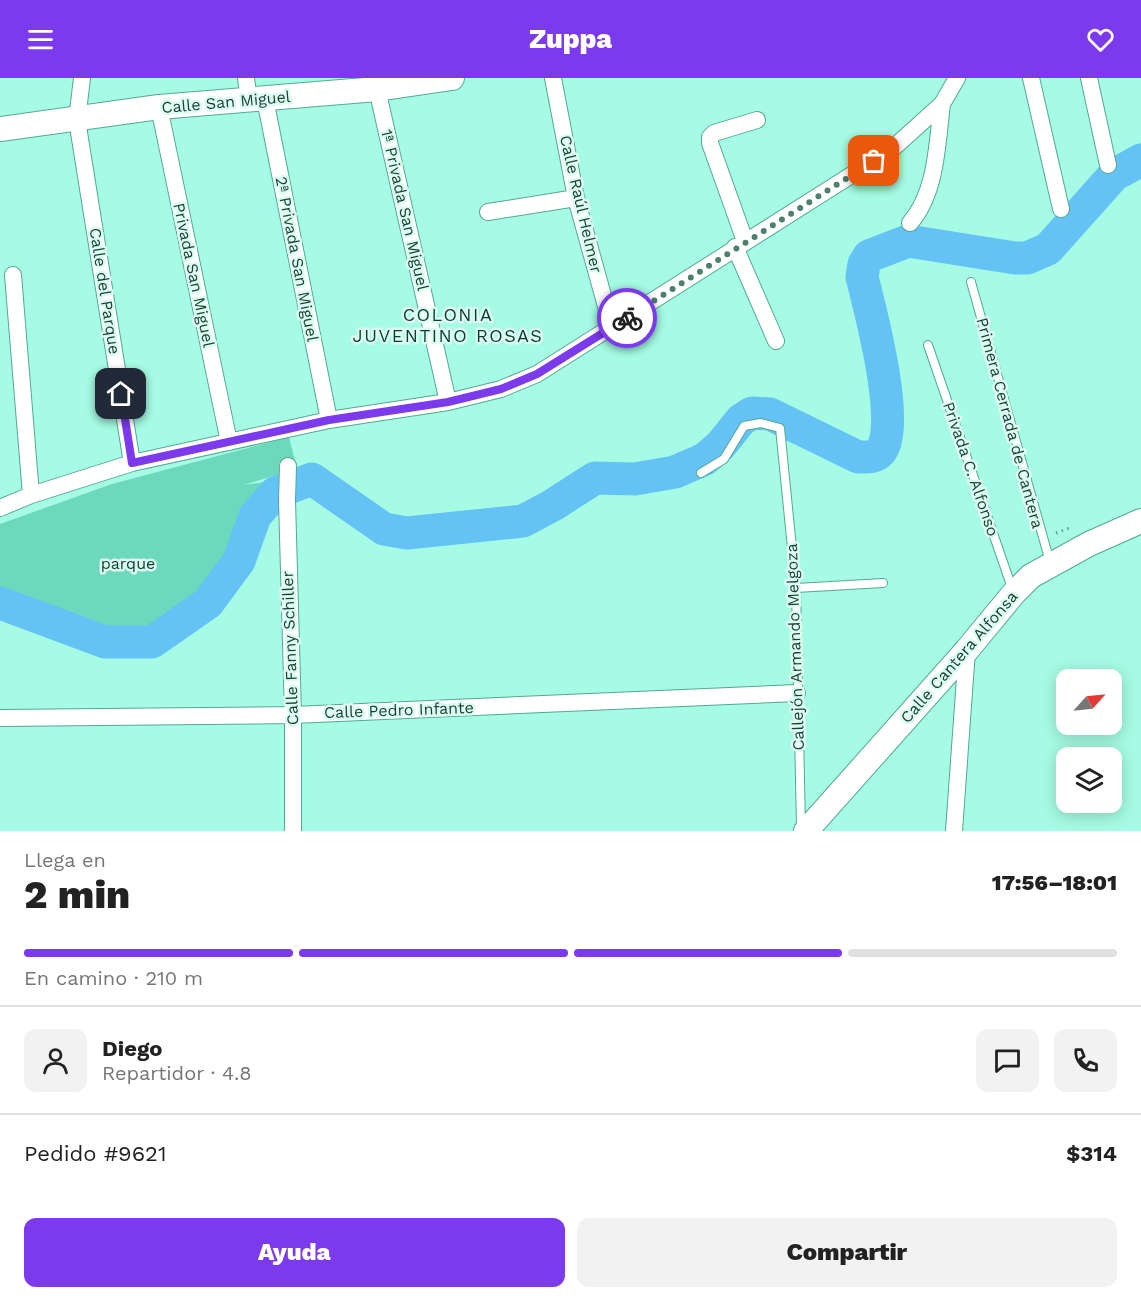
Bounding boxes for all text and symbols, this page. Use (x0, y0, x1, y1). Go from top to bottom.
icon: menu (24, 23, 57, 56)
text: Zuppa (529, 23, 612, 55)
icon: heart (1084, 23, 1117, 56)
street label: Calle San Miguel (161, 87, 291, 117)
street label: 1ª Privada San Miguel (377, 128, 433, 292)
street label: Calle Raúl Helmer (556, 133, 606, 275)
pin (848, 135, 899, 186)
icon: bag (857, 144, 890, 177)
street label: 2ª Privada San Miguel (272, 175, 322, 343)
street label: Privada San Miguel (169, 201, 219, 349)
street label: Calle del Parque (86, 226, 124, 356)
courier (597, 288, 657, 348)
icon: bike (611, 302, 644, 335)
district label: COLONIA JUVENTINO ROSAS (353, 304, 543, 346)
street label: Primera Cerrada de Cantera (973, 315, 1047, 531)
pin (95, 368, 146, 419)
icon: home (104, 377, 137, 410)
street label: Privada C. Alfonso (939, 399, 1003, 539)
street label: Callejón Armando Melgoza (782, 543, 808, 751)
park label: parque (101, 554, 155, 573)
street label: Calle Fanny Schiller (278, 570, 302, 725)
street label: Calle Cantera Alfonsa (897, 587, 1021, 727)
north arrow (1056, 669, 1122, 735)
map controls (1056, 669, 1122, 813)
street label: Calle Pedro Infante (324, 698, 474, 722)
button: layers (1056, 747, 1122, 813)
text: Llega en (24, 848, 106, 872)
text: 17:56–18:01 (992, 870, 1117, 895)
text: 2 min (24, 872, 130, 917)
text: En camino · 210 m (24, 966, 203, 990)
button: person (24, 1029, 87, 1092)
button: chat (976, 1029, 1039, 1092)
button: phone (1054, 1029, 1117, 1092)
text: Diego (102, 1036, 162, 1061)
text: Repartidor · 4.8 (102, 1061, 252, 1085)
text: Pedido #9621 (24, 1141, 166, 1166)
text: $314 (1066, 1141, 1117, 1166)
button: Ayuda (24, 1218, 565, 1287)
button: Compartir (577, 1218, 1117, 1287)

